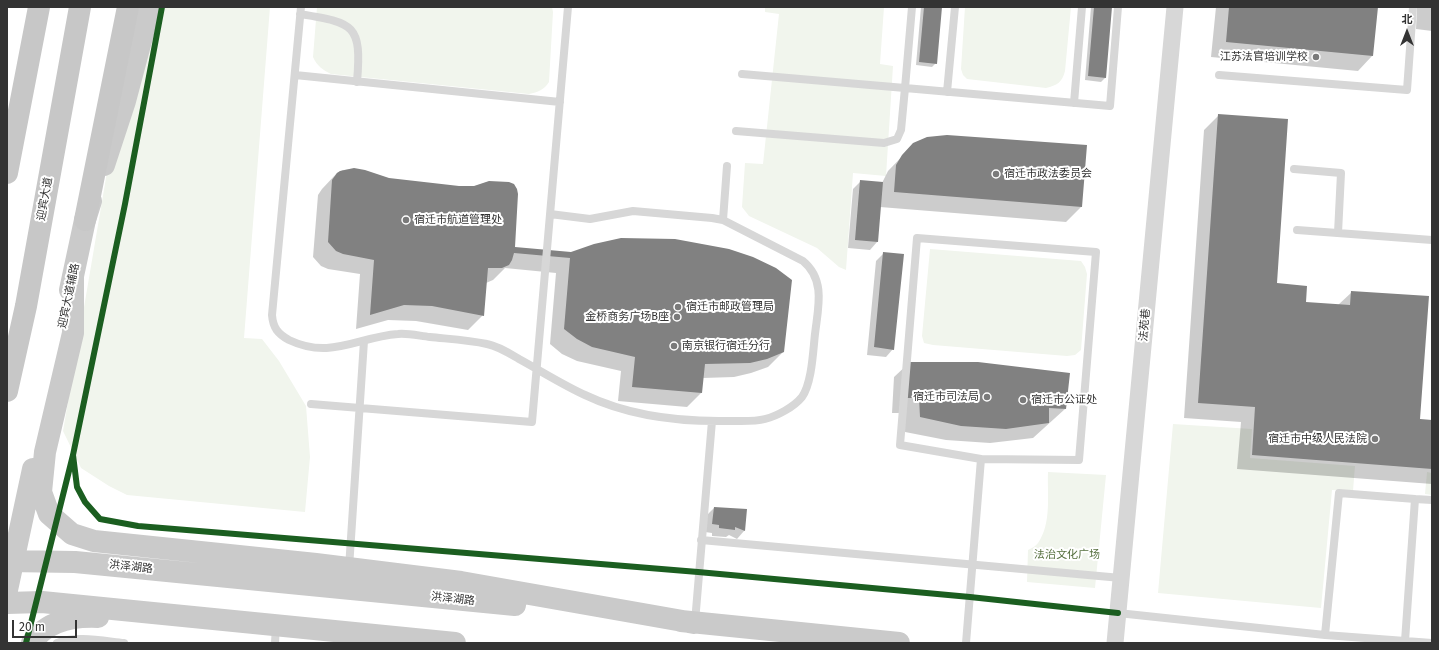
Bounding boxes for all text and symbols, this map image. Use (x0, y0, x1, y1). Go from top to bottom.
north arrow (1387, 12, 1427, 52)
text: 北 (1402, 13, 1413, 26)
place label: 江苏法官培训学校 (1220, 50, 1308, 64)
marker: 江苏法官培训学校 (1311, 52, 1321, 62)
place label: 宿迁市政法委员会 (1004, 167, 1092, 181)
marker: 宿迁市政法委员会 (991, 169, 1001, 179)
street label: 迎宾大道 (35, 176, 55, 222)
place label: 宿迁市航道管理处 (414, 213, 502, 227)
marker: 宿迁市航道管理处 (401, 215, 411, 225)
street label: 迎宾大道辅路 (56, 262, 82, 330)
place label: 宿迁市邮政管理局 (686, 300, 774, 314)
marker: 宿迁市邮政管理局 (673, 302, 683, 312)
street label: 法苑巷 (1137, 308, 1153, 342)
place label: 金桥商务广场B座 (585, 310, 669, 324)
marker: 金桥商务广场B座 (672, 312, 682, 322)
place label: 南京银行宿迁分行 (682, 339, 770, 353)
marker: 南京银行宿迁分行 (669, 341, 679, 351)
place label: 宿迁市司法局 (913, 390, 979, 404)
marker: 宿迁市司法局 (982, 392, 992, 402)
place label: 宿迁市公证处 (1031, 393, 1097, 407)
marker: 宿迁市公证处 (1018, 395, 1028, 405)
place label: 宿迁市中级人民法院 (1268, 432, 1367, 446)
marker: 宿迁市中级人民法院 (1370, 434, 1380, 444)
park label: 法治文化广场 (1034, 548, 1100, 562)
street label: 洪泽湖路 (108, 558, 154, 576)
street label: 洪泽湖路 (430, 590, 476, 608)
scale bar (14, 612, 79, 638)
text: 20 m (19, 620, 45, 634)

